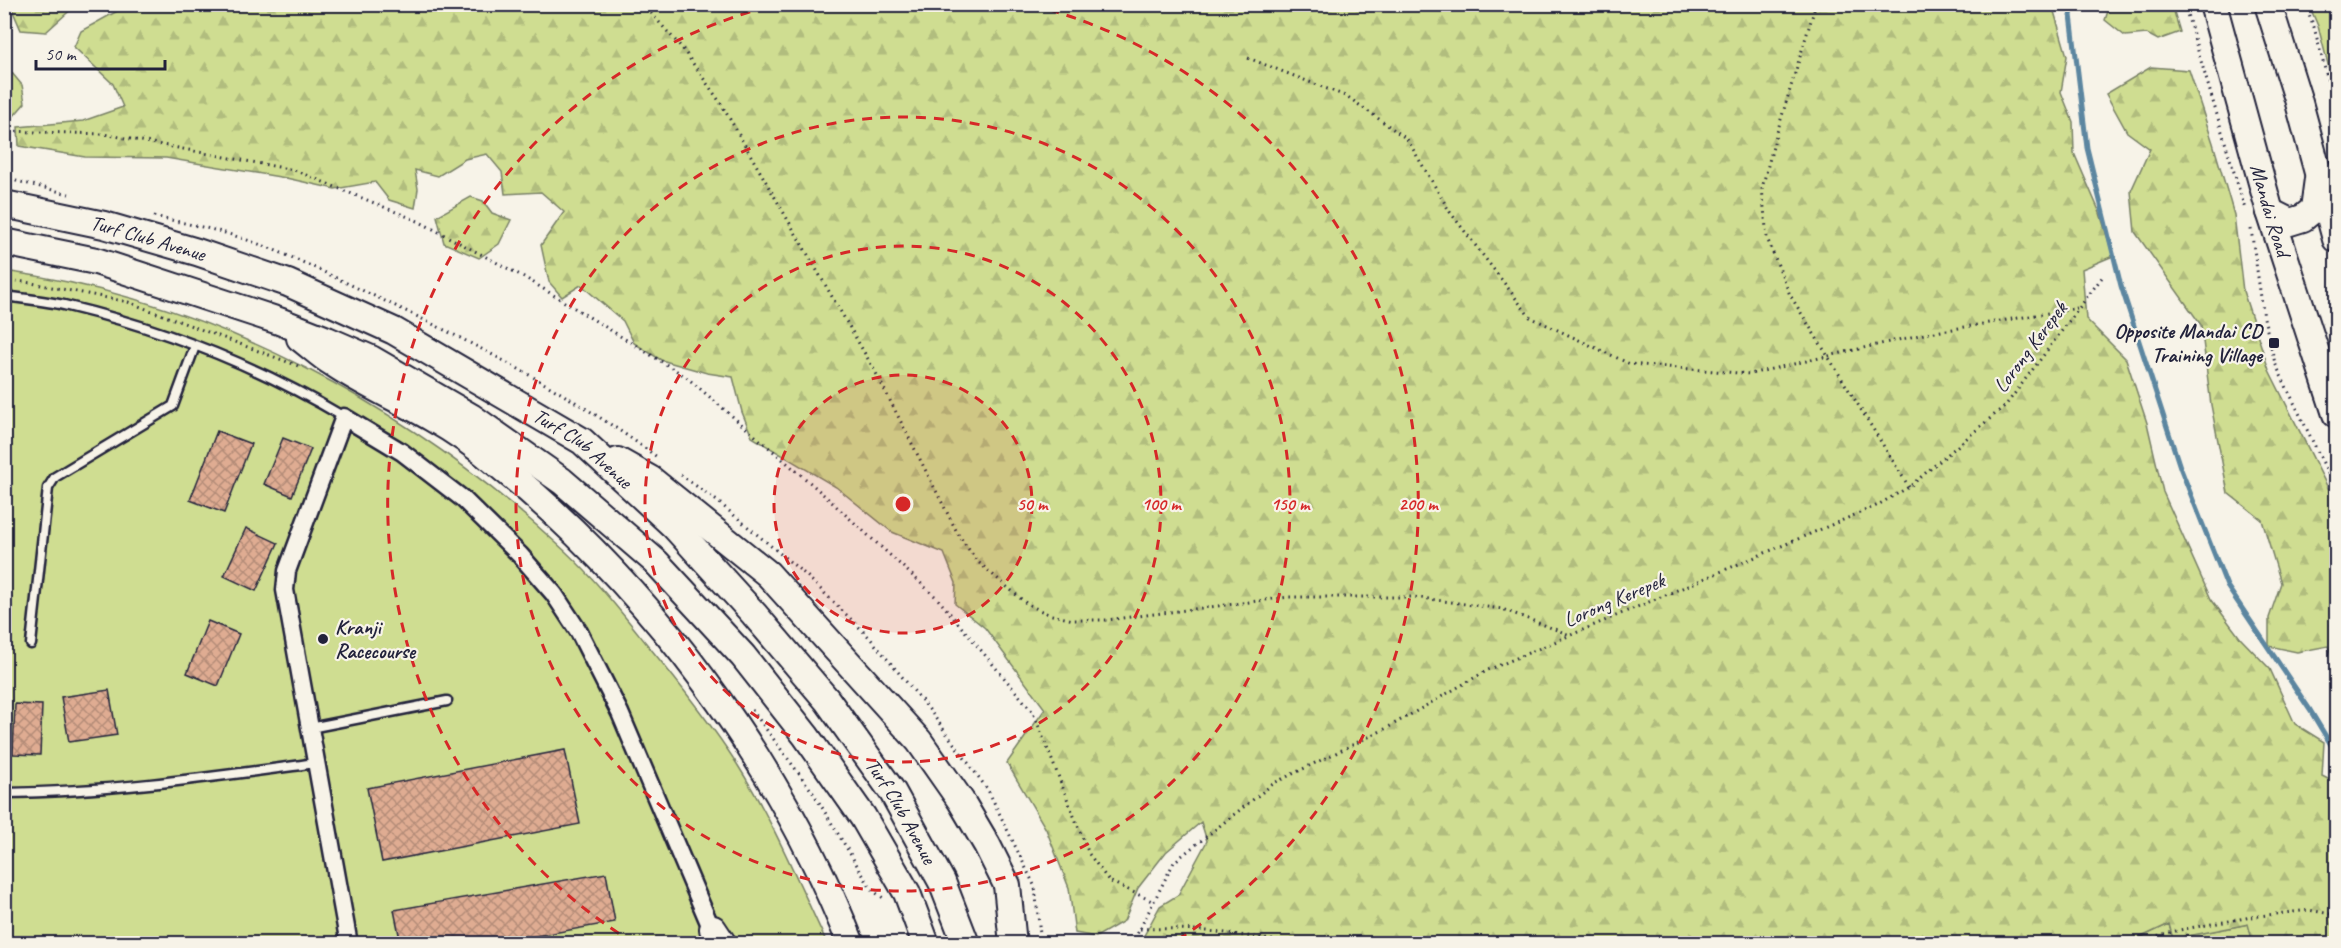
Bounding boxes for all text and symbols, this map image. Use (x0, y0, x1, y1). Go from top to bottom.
scale bar (36, 33, 165, 71)
text: 50 m (45, 43, 78, 65)
street label: Mandai Road (2245, 161, 2298, 263)
street label: Turf Club Avenue (88, 210, 210, 267)
street label: Lorong Kerepek (1987, 295, 2073, 398)
place label: Opposite Mandai CD Training Village (2114, 318, 2264, 368)
marker: Opposite Mandai CD Training Village (2267, 336, 2281, 350)
street label: Turf Club Avenue (528, 402, 639, 495)
text: 50 m (1017, 493, 1049, 515)
text: 100 m (1142, 493, 1182, 515)
text: 150 m (1271, 493, 1311, 515)
text: 200 m (1399, 493, 1439, 515)
centre of rings (893, 494, 913, 514)
street label: Lorong Kerepek (1560, 567, 1670, 633)
place label: Kranji Racecourse (335, 614, 417, 664)
marker: Kranji Racecourse (316, 632, 330, 646)
street label: Turf Club Avenue (860, 753, 943, 869)

